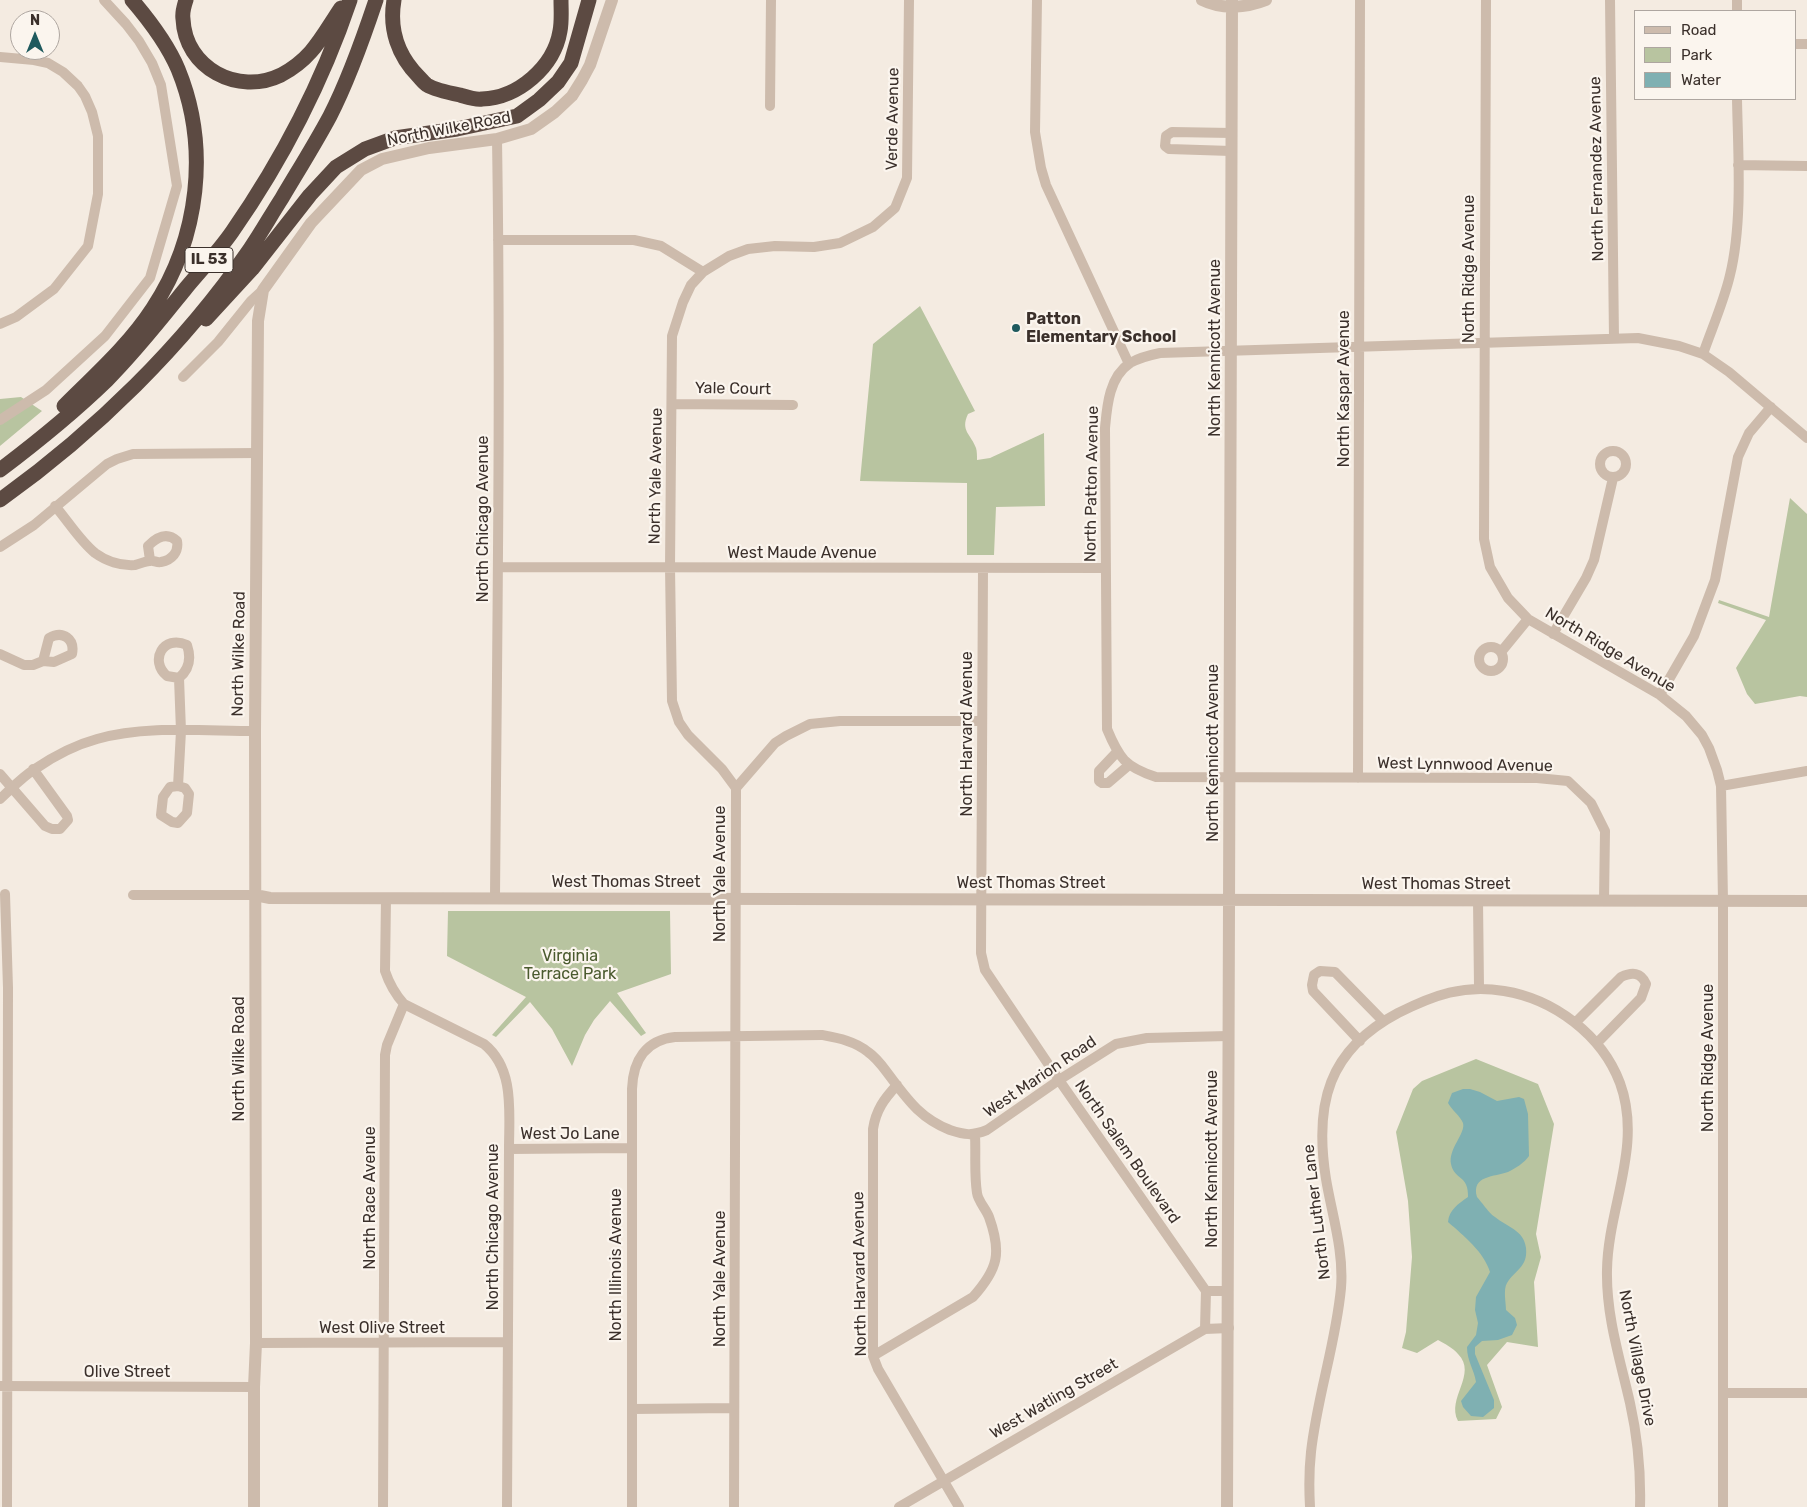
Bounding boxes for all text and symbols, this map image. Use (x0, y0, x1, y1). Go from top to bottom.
north arrow (10, 10, 60, 60)
legend (1634, 10, 1797, 100)
text: N (30, 12, 40, 29)
text: Road (1681, 21, 1717, 39)
text: Park (1681, 46, 1712, 64)
street label: Verde Avenue (883, 67, 903, 171)
text: Water (1681, 71, 1721, 89)
street label: North Fernandez Avenue (1586, 76, 1608, 262)
street label: North Wilke Road (386, 108, 512, 150)
street label: North Ridge Avenue (1459, 195, 1479, 343)
road number: IL 53 (185, 248, 233, 272)
street label: North Kennicott Avenue (1205, 259, 1225, 437)
place label: Patton Elementary School (1026, 309, 1176, 347)
street label: North Kaspar Avenue (1334, 310, 1354, 468)
marker: Patton Elementary School (1010, 322, 1022, 334)
street label: Yale Court (695, 379, 771, 399)
street label: North Patton Avenue (1081, 406, 1103, 562)
street label: North Yale Avenue (645, 407, 667, 545)
street label: North Chicago Avenue (473, 436, 493, 602)
street label: West Maude Avenue (727, 543, 877, 563)
street label: North Wilke Road (228, 591, 250, 717)
street label: North Ridge Avenue (1541, 603, 1679, 697)
street label: North Harvard Avenue (957, 651, 977, 817)
street label: North Kennicott Avenue (1203, 664, 1223, 842)
street label: West Lynnwood Avenue (1377, 754, 1553, 776)
street label: North Yale Avenue (710, 806, 730, 942)
street label: West Thomas Street (551, 872, 701, 892)
street label: West Thomas Street (956, 873, 1106, 893)
street label: West Thomas Street (1361, 874, 1511, 894)
park label: Virginia Terrace Park (524, 946, 616, 984)
street label: North Ridge Avenue (1698, 984, 1718, 1132)
street label: North Wilke Road (229, 996, 249, 1122)
street label: West Marion Road (980, 1032, 1100, 1122)
street label: North Kennicott Avenue (1202, 1070, 1222, 1248)
street label: North Salem Boulevard (1070, 1076, 1184, 1228)
street label: West Jo Lane (520, 1124, 620, 1144)
street label: North Race Avenue (360, 1126, 380, 1270)
street label: North Luther Lane (1299, 1143, 1335, 1281)
street label: North Chicago Avenue (483, 1144, 503, 1310)
street label: North Illinois Avenue (606, 1188, 626, 1342)
street label: North Harvard Avenue (849, 1191, 871, 1357)
street label: North Yale Avenue (710, 1211, 730, 1347)
street label: North Village Drive (1614, 1288, 1660, 1428)
street label: West Olive Street (319, 1318, 445, 1338)
street label: West Watling Street (987, 1355, 1121, 1443)
street label: Olive Street (84, 1362, 170, 1382)

